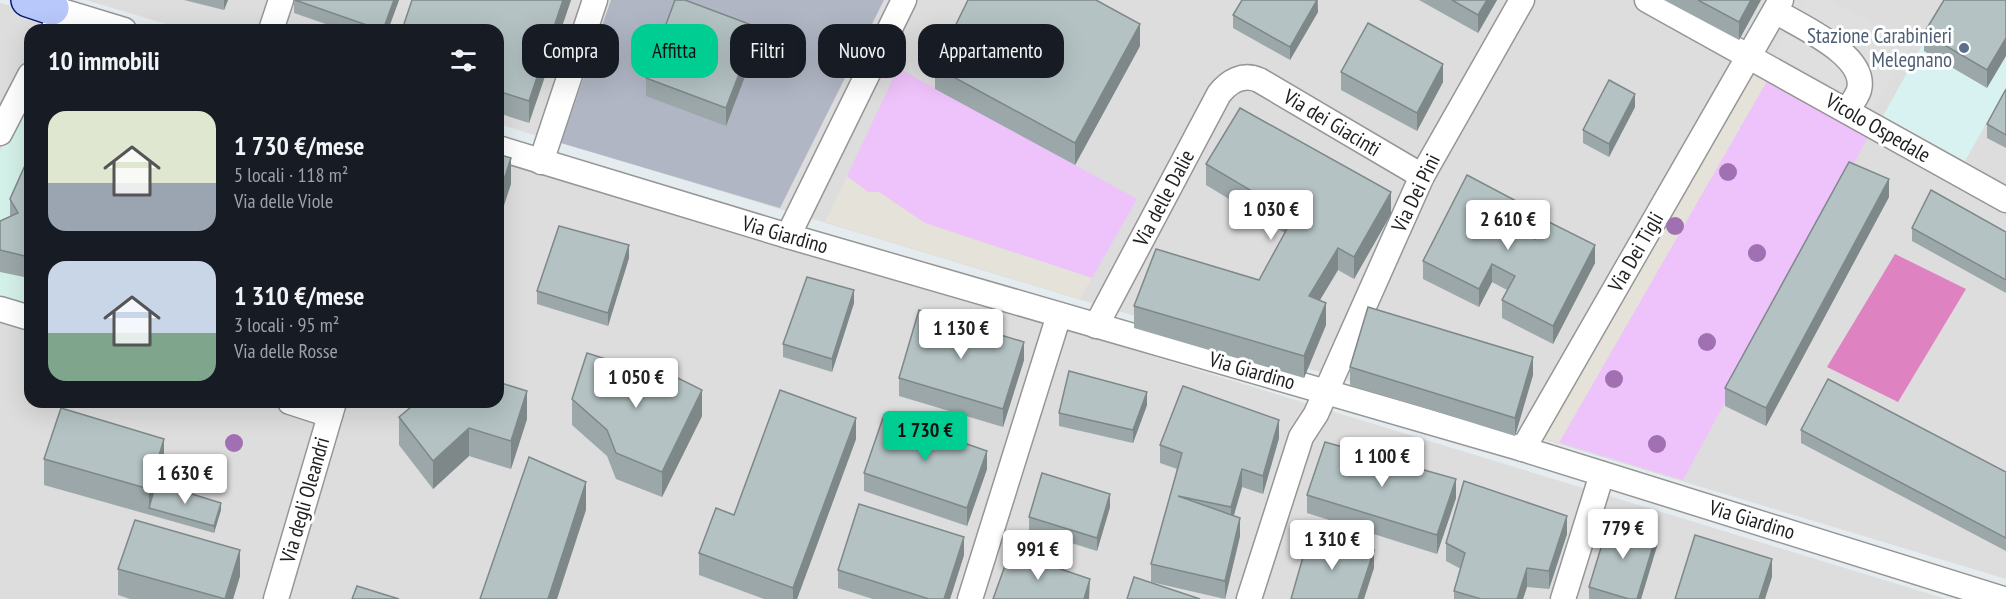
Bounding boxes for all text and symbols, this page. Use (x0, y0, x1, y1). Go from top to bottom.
place label: Stazione Carabinieri Melegnano (1807, 22, 1952, 73)
chip: Compra (522, 24, 619, 78)
chip: Affitta (631, 24, 718, 78)
chip: Filtri (730, 24, 806, 78)
chip: Nuovo (818, 24, 906, 78)
chip: Appartamento (918, 24, 1064, 78)
marker: Stazione Carabinieri Melegnano (1957, 41, 1971, 55)
text: 10 immobili (48, 44, 160, 77)
icon: filters (447, 44, 480, 77)
street label: Via dei Giacinti (1278, 82, 1386, 162)
street label: Vicolo Ospedale (1820, 86, 1935, 168)
text: 1 730 €/mese (234, 129, 364, 162)
icon: home (96, 135, 168, 207)
street label: Via delle Dalie (1126, 145, 1200, 251)
street label: Via Dei Pini (1385, 149, 1446, 237)
text: 5 locali · 118 m² (234, 162, 348, 188)
text: Via delle Viole (234, 188, 333, 214)
pin: 1 030 € (1216, 190, 1326, 241)
text: 1 030 € (1243, 196, 1299, 222)
pin: 2 610 € (1453, 200, 1563, 251)
text: 2 610 € (1480, 206, 1536, 232)
street label: Via Dei Tigli (1601, 207, 1669, 297)
street label: Via Giardino (738, 209, 831, 260)
text: 1 310 €/mese (234, 279, 364, 312)
icon: home (96, 285, 168, 357)
pin: 1 130 € (906, 309, 1016, 360)
text: 3 locali · 95 m² (234, 312, 339, 338)
text: 1 130 € (933, 315, 989, 341)
text: Via delle Rosse (234, 338, 338, 364)
street label: Via Giardino (1205, 345, 1298, 396)
pin: 1 050 € (581, 358, 691, 409)
text: 1 050 € (608, 364, 664, 390)
pin: 1 730 € (870, 411, 980, 462)
text: 1 730 € (897, 417, 953, 443)
street label: Via degli Oleandri (273, 434, 335, 567)
pin: 1 100 € (1327, 437, 1437, 488)
text: 1 100 € (1354, 443, 1410, 469)
pin: 1 630 € (130, 454, 240, 505)
text: 1 630 € (157, 460, 213, 486)
street label: Via Giardino (1705, 493, 1798, 545)
pin: 779 € (1581, 509, 1665, 560)
text: 779 € (1602, 515, 1644, 541)
pin: 1 310 € (1277, 520, 1387, 571)
text: 1 310 € (1304, 526, 1360, 552)
pin: 991 € (996, 530, 1080, 581)
text: 991 € (1017, 536, 1059, 562)

